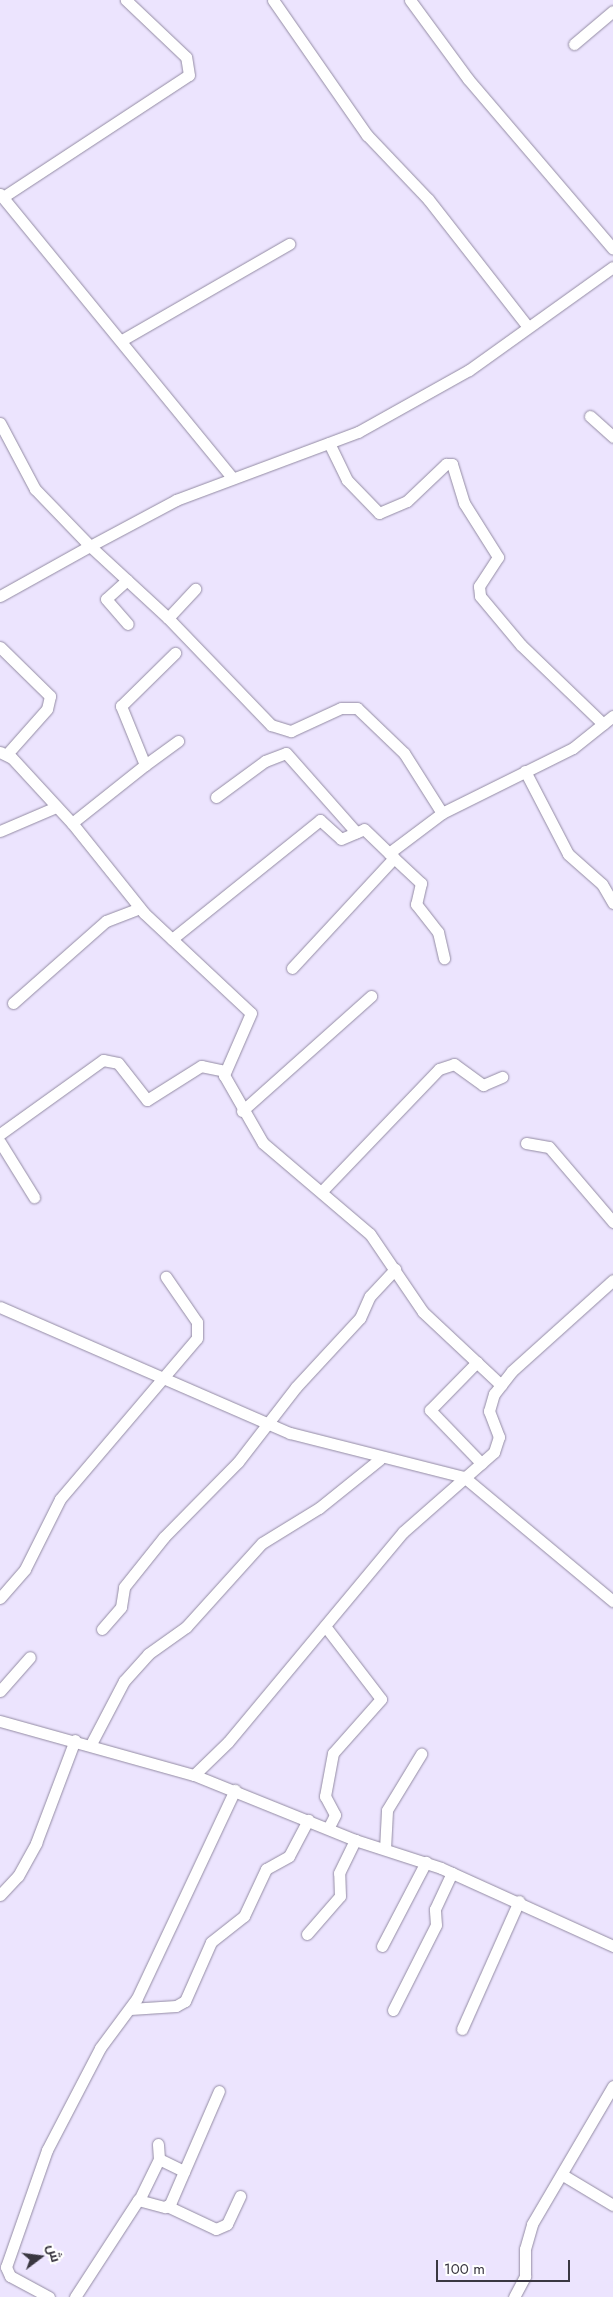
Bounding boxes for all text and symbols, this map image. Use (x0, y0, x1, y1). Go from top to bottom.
north arrow (15, 2232, 65, 2282)
text: ش (43, 2242, 66, 2264)
scale bar (438, 2250, 572, 2282)
text: 100 m (444, 2258, 485, 2280)

